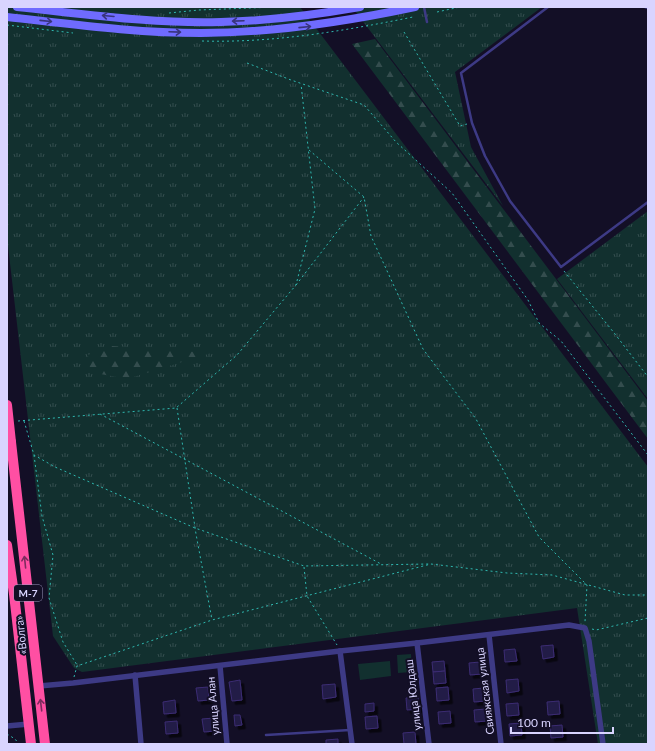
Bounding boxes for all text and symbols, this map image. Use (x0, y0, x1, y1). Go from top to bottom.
one-way arrow (102, 12, 115, 20)
one-way arrow (39, 17, 52, 25)
one-way arrow (232, 17, 245, 25)
one-way arrow (298, 23, 311, 30)
one-way arrow (168, 28, 181, 36)
one-way arrow (21, 556, 28, 569)
road number: М-7 (14, 585, 42, 601)
street label: «Волга» (12, 615, 29, 655)
street label: Свияжская улица (473, 647, 496, 735)
street label: улица Юлдаш (402, 659, 423, 731)
street label: улица Алан (203, 676, 222, 736)
one-way arrow (37, 699, 44, 712)
scale bar (511, 709, 613, 735)
text: 100 m (517, 715, 551, 730)

